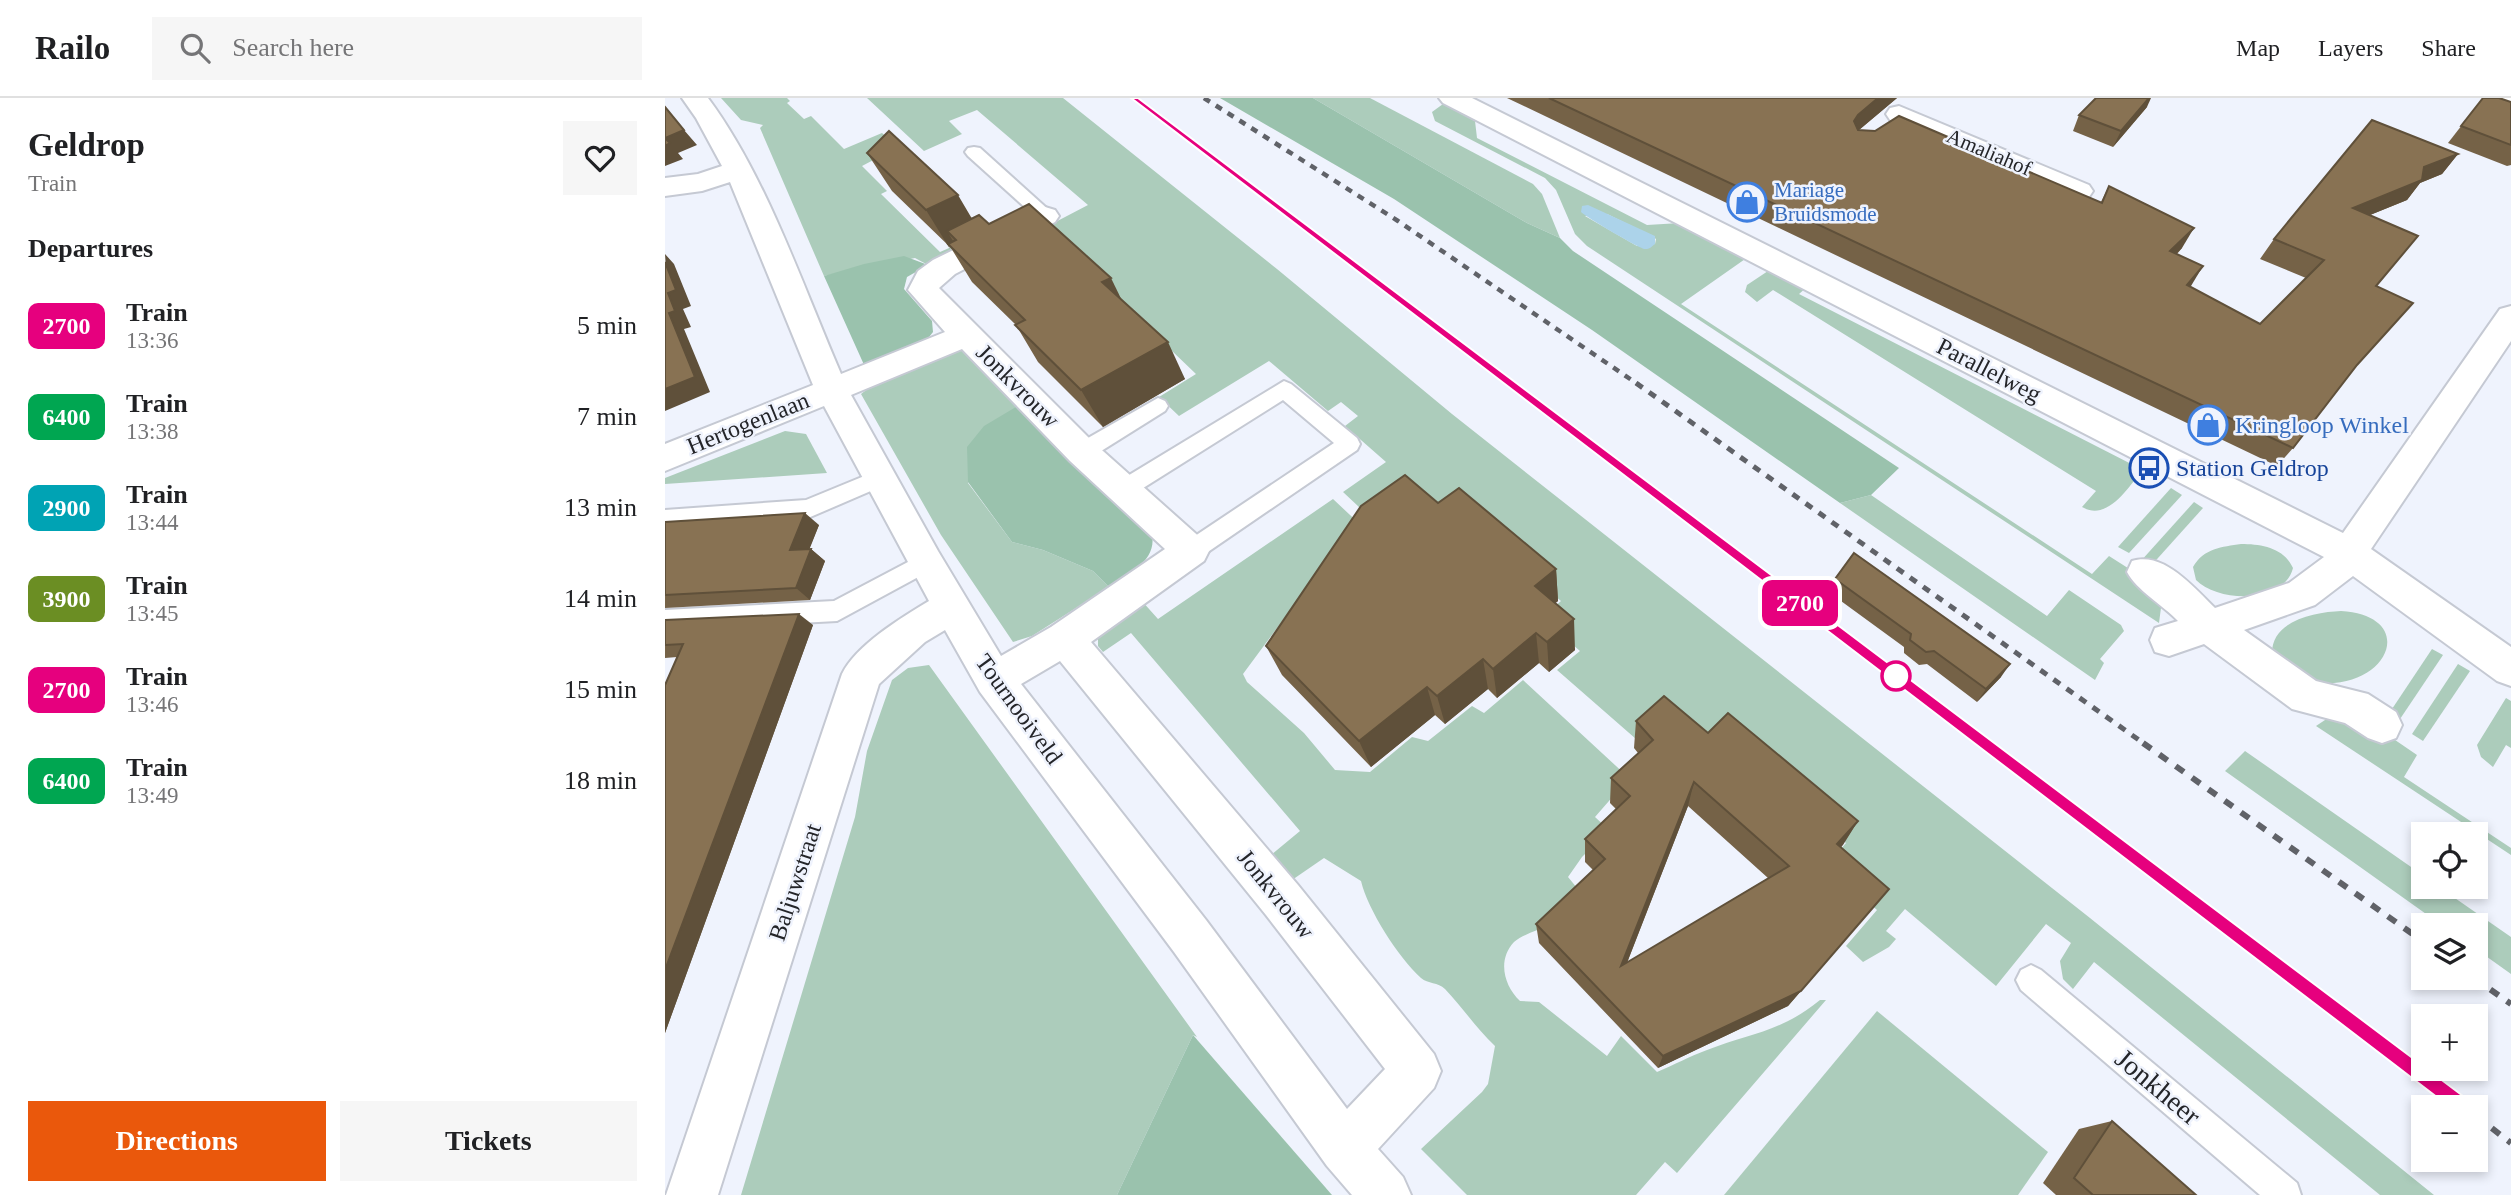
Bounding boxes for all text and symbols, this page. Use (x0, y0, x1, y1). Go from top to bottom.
search box (152, 17, 642, 80)
icon: search (176, 29, 214, 67)
text: Railo (35, 30, 110, 66)
text: Search here (232, 33, 354, 62)
text: Map (2236, 35, 2280, 61)
text: Layers (2318, 35, 2383, 61)
text: Share (2421, 35, 2476, 61)
button: heart (563, 121, 637, 195)
street label: Amaliahof (1943, 123, 2035, 181)
text: Geldrop (28, 127, 145, 163)
text: Train (28, 171, 77, 196)
place label: Mariage Bruidsmode (1774, 178, 1877, 226)
shop icon: Mariage Bruidsmode (1726, 181, 1768, 223)
text: Departures (28, 234, 153, 263)
text: Train (126, 298, 188, 327)
text: 5 min (577, 311, 637, 340)
text: 2700 (43, 313, 91, 339)
text: 13:36 (126, 328, 178, 353)
street label: Parallelweg (1933, 333, 2045, 407)
street label: Jonkvrouw (971, 339, 1065, 433)
street label: Hertogenlaan (683, 387, 813, 459)
text: Train (126, 389, 188, 418)
text: 7 min (577, 402, 637, 431)
text: 6400 (43, 404, 91, 430)
shop icon: Kringloop Winkel (2187, 404, 2229, 446)
place label: Kringloop Winkel (2235, 412, 2409, 438)
text: 13:38 (126, 419, 178, 444)
bus stop icon: Station Geldrop (2128, 447, 2170, 489)
place label: Station Geldrop (2176, 455, 2329, 481)
text: Train (126, 480, 188, 509)
text: 13 min (564, 493, 637, 522)
text: 2900 (43, 495, 91, 521)
text: 13:44 (126, 510, 178, 535)
text: Train (126, 571, 188, 600)
line badge: 2700 (1751, 580, 1849, 626)
text: 14 min (564, 584, 637, 613)
text: 3900 (43, 586, 91, 612)
text: 2700 (1776, 590, 1824, 616)
text: 13:45 (126, 601, 178, 626)
street label: Tournooiveld (971, 649, 1067, 769)
unlabelled marker (1881, 661, 1911, 691)
text: Train (126, 662, 188, 691)
text: 15 min (564, 675, 637, 704)
text: 2700 (43, 677, 91, 703)
text: 13:46 (126, 692, 178, 717)
text: Train (126, 753, 188, 782)
text: 18 min (564, 766, 637, 795)
text: 6400 (43, 768, 91, 794)
text: 13:49 (126, 783, 178, 808)
street label: Baljuwstraat (764, 820, 826, 944)
map controls (2411, 822, 2488, 1172)
button: locate (2411, 822, 2488, 899)
street label: Jonkvrouw (1232, 844, 1320, 944)
button: layers (2411, 913, 2488, 990)
button: + (2411, 1004, 2488, 1081)
street label: Jonkheer (2109, 1043, 2207, 1132)
button: − (2411, 1095, 2488, 1172)
button: Directions (28, 1101, 326, 1181)
button: Tickets (340, 1101, 637, 1181)

